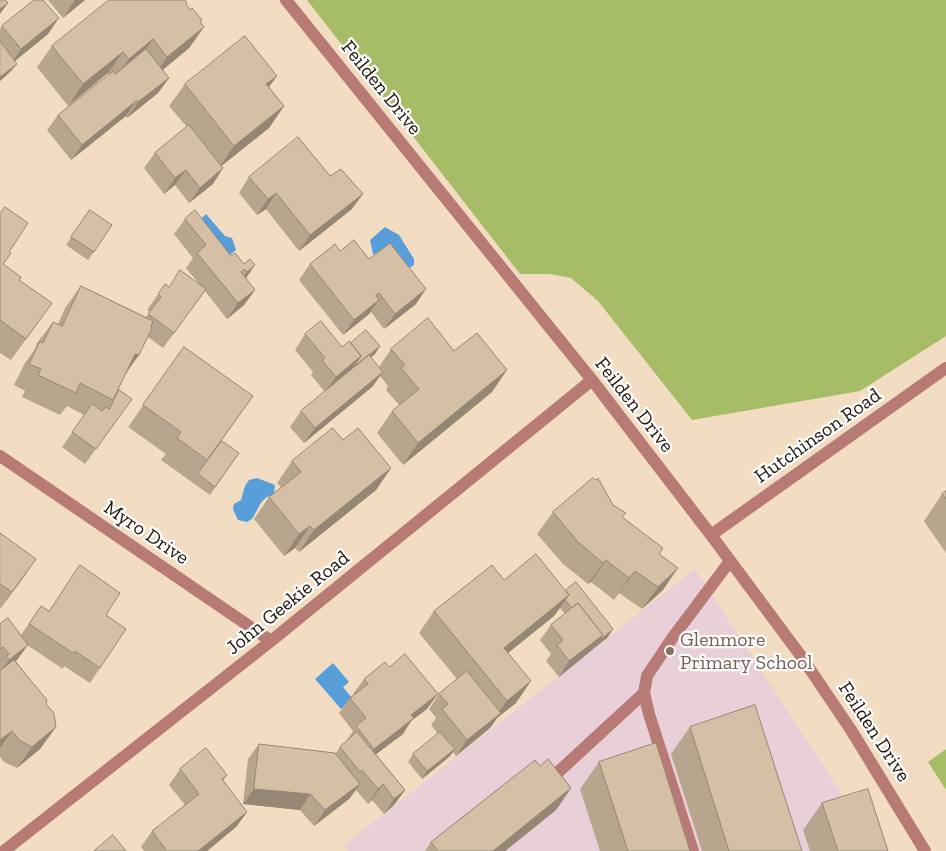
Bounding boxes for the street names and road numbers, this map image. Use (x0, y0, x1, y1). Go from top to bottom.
street label: Feilden Drive (336, 36, 426, 140)
street label: Feilden Drive (589, 352, 679, 458)
street label: Hutchinson Road (750, 383, 886, 489)
street label: Myro Drive (99, 496, 193, 570)
street label: John Geekie Road (222, 546, 354, 660)
street label: Feilden Drive (833, 677, 915, 787)

